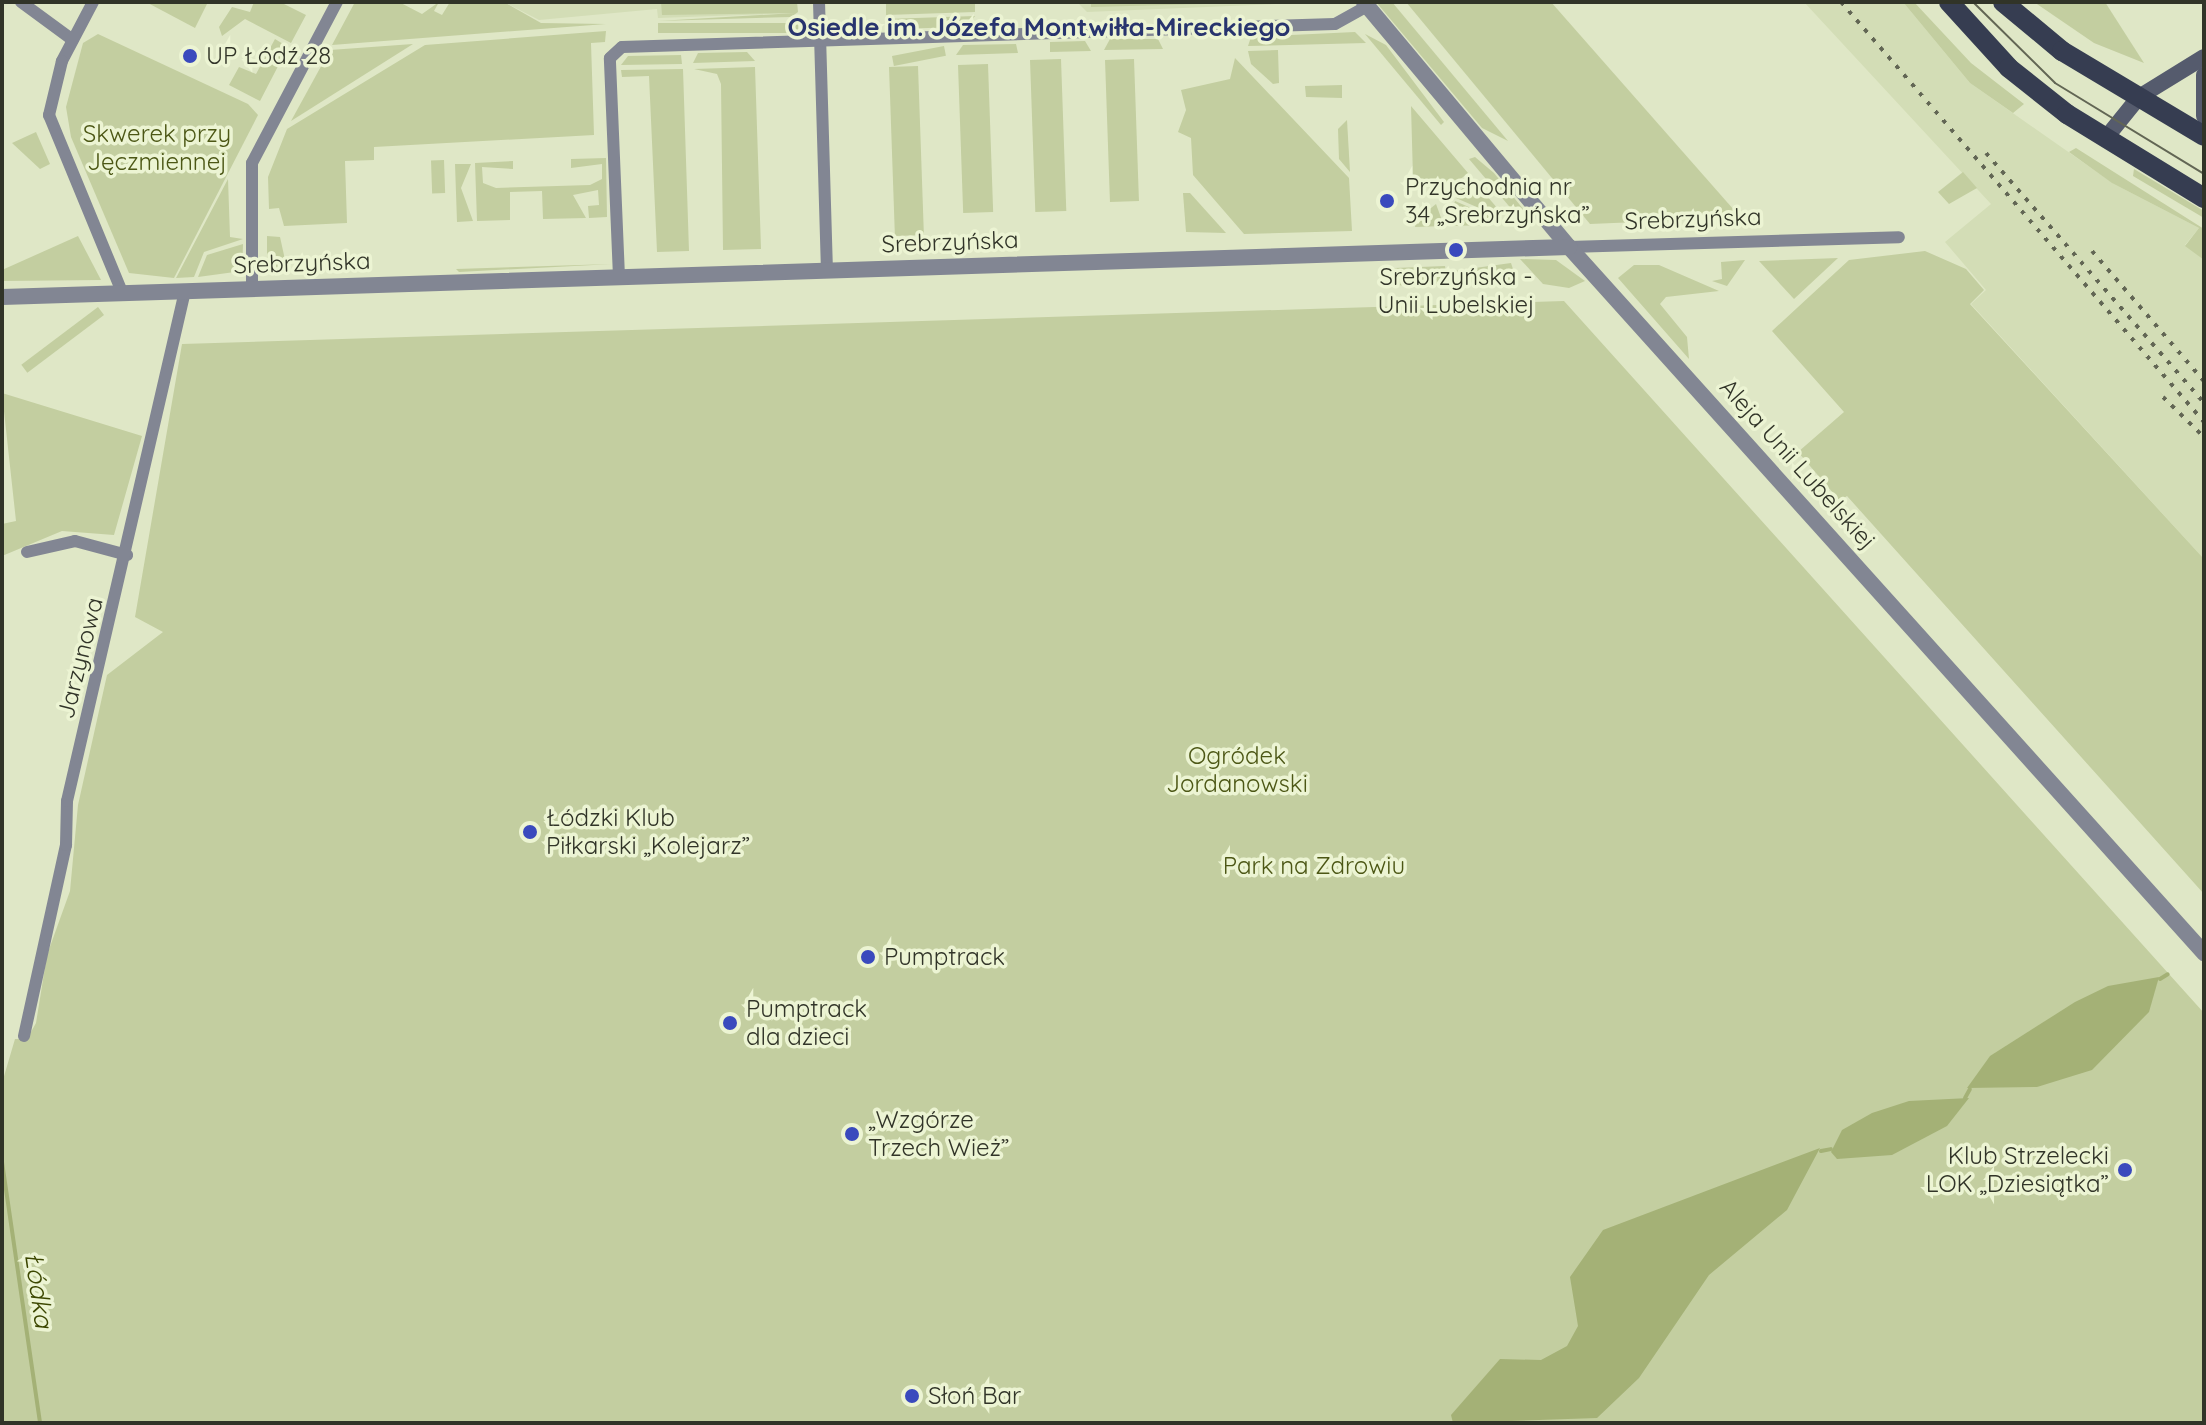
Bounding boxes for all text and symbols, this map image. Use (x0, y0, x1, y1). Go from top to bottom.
district label: Osiedle im. Józefa Montwiłła-Mireckiego (787, 11, 1291, 43)
place label: UP Łódź 28 (206, 42, 331, 70)
marker: UP Łódź 28 (181, 47, 199, 65)
park label: Skwerek przy Jęczmiennej (83, 120, 231, 176)
place label: Przychodnia nr 34 „Srebrzyńska” (1405, 173, 1590, 229)
marker: Przychodnia nr 34 „Srebrzyńska” (1376, 190, 1398, 212)
street label: Srebrzyńska (1624, 202, 1762, 236)
street label: Srebrzyńska (881, 225, 1019, 259)
marker: Srebrzyńska - Unii Lubelskiej (1447, 241, 1465, 259)
street label: Srebrzyńska (233, 246, 371, 280)
place label: Srebrzyńska - Unii Lubelskiej (1377, 263, 1535, 319)
street label: Aleja Unii Lubelskiej (1714, 373, 1882, 555)
street label: Jarzynowa (51, 595, 109, 721)
park label: Ogródek Jordanowski (1166, 742, 1308, 798)
place label: Łódzki Klub Piłkarski „Kolejarz” (546, 804, 750, 860)
marker: Łódzki Klub Piłkarski „Kolejarz” (521, 823, 539, 841)
park label: Park na Zdrowiu (1223, 852, 1405, 880)
place label: Pumptrack (884, 943, 1005, 971)
marker: Pumptrack (859, 948, 877, 966)
place label: Pumptrack dla dzieci (746, 995, 867, 1051)
marker: Pumptrack dla dzieci (721, 1014, 739, 1032)
place label: „Wzgórze Trzech Wież” (868, 1106, 1009, 1162)
marker: „Wzgórze Trzech Wież” (843, 1125, 861, 1143)
place label: Klub Strzelecki LOK „Dziesiątka” (1926, 1142, 2109, 1198)
marker: Klub Strzelecki LOK „Dziesiątka” (2116, 1161, 2134, 1179)
water label: Łódka (18, 1250, 60, 1330)
place label: Słoń Bar (928, 1382, 1021, 1410)
marker: Słoń Bar (903, 1387, 921, 1405)

